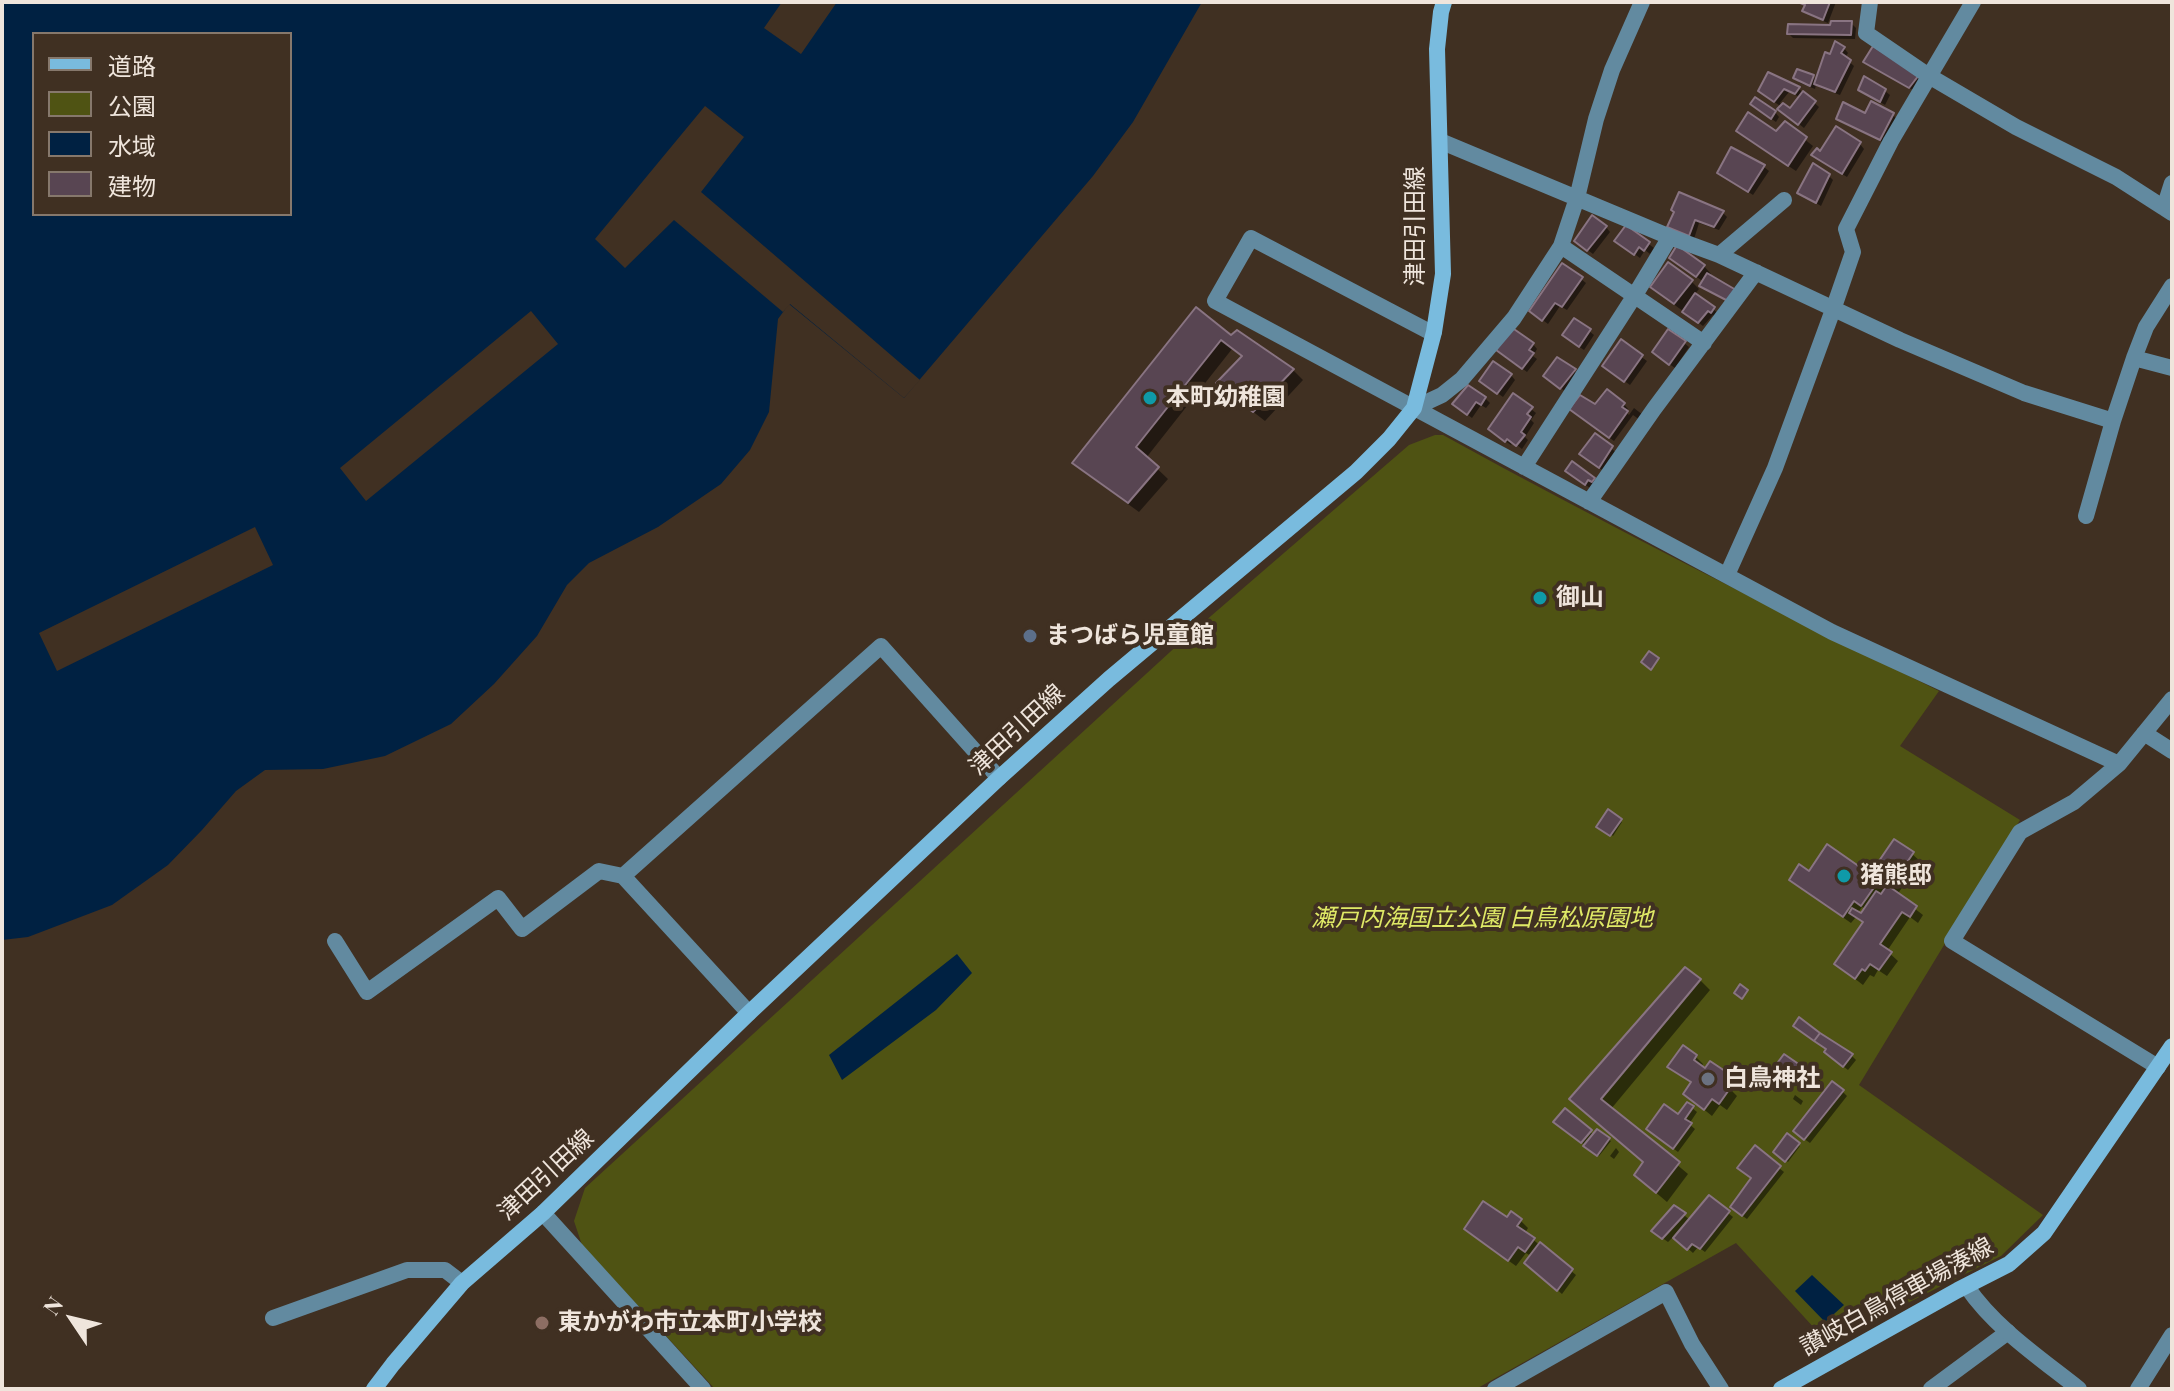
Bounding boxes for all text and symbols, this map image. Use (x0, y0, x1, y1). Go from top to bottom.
legend (32, 32, 292, 216)
text: 道路 (108, 49, 156, 81)
text: 公園 (108, 89, 156, 121)
text: 水域 (108, 129, 156, 161)
street label: 津田引田線 (1402, 166, 1430, 286)
text: 建物 (108, 169, 156, 201)
place label: 本町幼稚園 (1166, 384, 1286, 412)
marker: 本町幼稚園 (1141, 389, 1159, 407)
place label: 御山 (1556, 584, 1604, 612)
marker: 御山 (1531, 589, 1549, 607)
place label: まつばら児童館 (1046, 622, 1214, 650)
marker: まつばら児童館 (1021, 627, 1039, 645)
street label: 津田引田線 (963, 679, 1071, 781)
place label: 猪熊邸 (1860, 862, 1932, 890)
marker: 猪熊邸 (1835, 867, 1853, 885)
park label: 瀬戸内海国立公園 白鳥松原園地 (1311, 905, 1653, 933)
place label: 白鳥神社 (1724, 1065, 1820, 1093)
marker: 白鳥神社 (1699, 1070, 1717, 1088)
street label: 津田引田線 (492, 1124, 600, 1226)
street label: 讃岐白鳥停車場湊線 (1796, 1232, 1998, 1362)
north arrow (32, 1279, 112, 1359)
text: N (35, 1290, 69, 1320)
place label: 東かがわ市立本町小学校 (558, 1309, 822, 1337)
marker: 東かがわ市立本町小学校 (533, 1314, 551, 1332)

